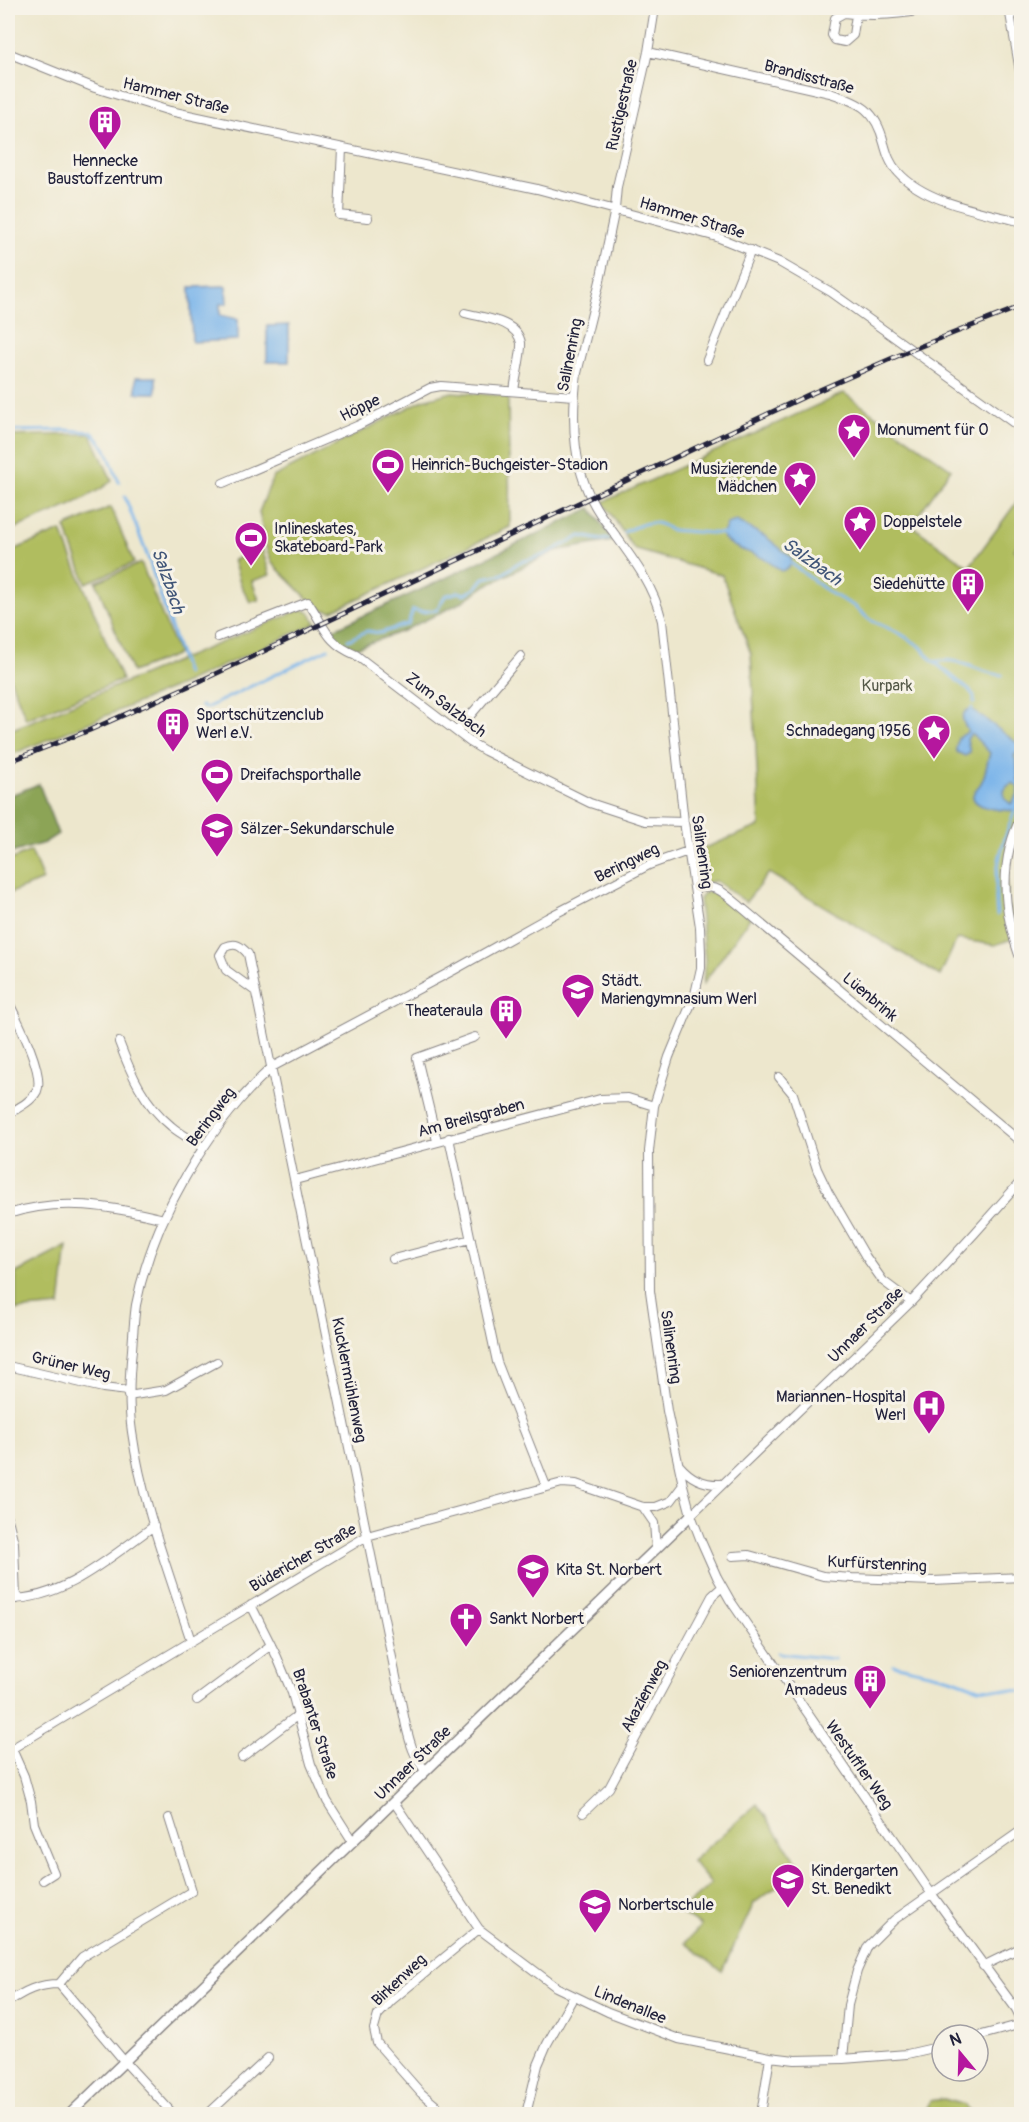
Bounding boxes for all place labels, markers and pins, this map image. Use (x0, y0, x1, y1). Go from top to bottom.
building icon: Hennecke Baustoffzentrum (87, 104, 123, 151)
place label: Hennecke Baustoffzentrum (47, 151, 163, 189)
place icon: Monument für O (836, 412, 872, 459)
place label: Monument für O (877, 420, 988, 440)
sports icon: Heinrich-Buchgeister-Stadion (370, 447, 406, 494)
place label: Heinrich-Buchgeister-Stadion (411, 455, 608, 475)
place label: Musizierende Mädchen (690, 459, 777, 497)
place icon: Musizierende Mädchen (782, 460, 818, 507)
place icon: Doppelstele (842, 504, 878, 551)
place label: Doppelstele (883, 512, 962, 532)
place label: Inlineskates, Skateboard-Park (274, 519, 383, 557)
sports icon: Inlineskates, Skateboard-Park (233, 520, 269, 567)
building icon: Siedehütte (950, 566, 986, 613)
place label: Siedehütte (872, 574, 945, 594)
place label: Sportschützenclub Werl e.V. (196, 705, 324, 743)
building icon: Sportschützenclub Werl e.V. (155, 706, 191, 753)
place icon: Schnadegang 1956 (916, 713, 952, 760)
place label: Schnadegang 1956 (786, 721, 911, 741)
sports icon: Dreifachsporthalle (199, 757, 235, 804)
place label: Dreifachsporthalle (240, 765, 361, 785)
school or university icon: Sälzer-Sekundarschule (199, 811, 235, 858)
place label: Sälzer-Sekundarschule (240, 819, 394, 839)
place label: Städt. Mariengymnasium Werl (601, 971, 757, 1009)
school or university icon: Städt. Mariengymnasium Werl (560, 972, 596, 1019)
building icon: Theateraula (488, 993, 524, 1040)
place label: Theateraula (405, 1001, 483, 1021)
place label: Mariannen-Hospital Werl (776, 1387, 906, 1425)
hospital icon: Mariannen-Hospital Werl (911, 1388, 947, 1435)
school or university icon: Kita St. Norbert (515, 1552, 551, 1599)
place label: Kita St. Norbert (556, 1560, 662, 1580)
church icon: Sankt Norbert (448, 1601, 484, 1648)
place label: Sankt Norbert (489, 1609, 585, 1629)
place label: Seniorenzentrum Amadeus (729, 1662, 847, 1700)
building icon: Seniorenzentrum Amadeus (852, 1663, 888, 1710)
place label: Kindergarten St. Benedikt (811, 1861, 898, 1899)
school or university icon: Kindergarten St. Benedikt (770, 1862, 806, 1909)
school or university icon: Norbertschule (577, 1887, 613, 1934)
place label: Norbertschule (618, 1895, 714, 1915)

